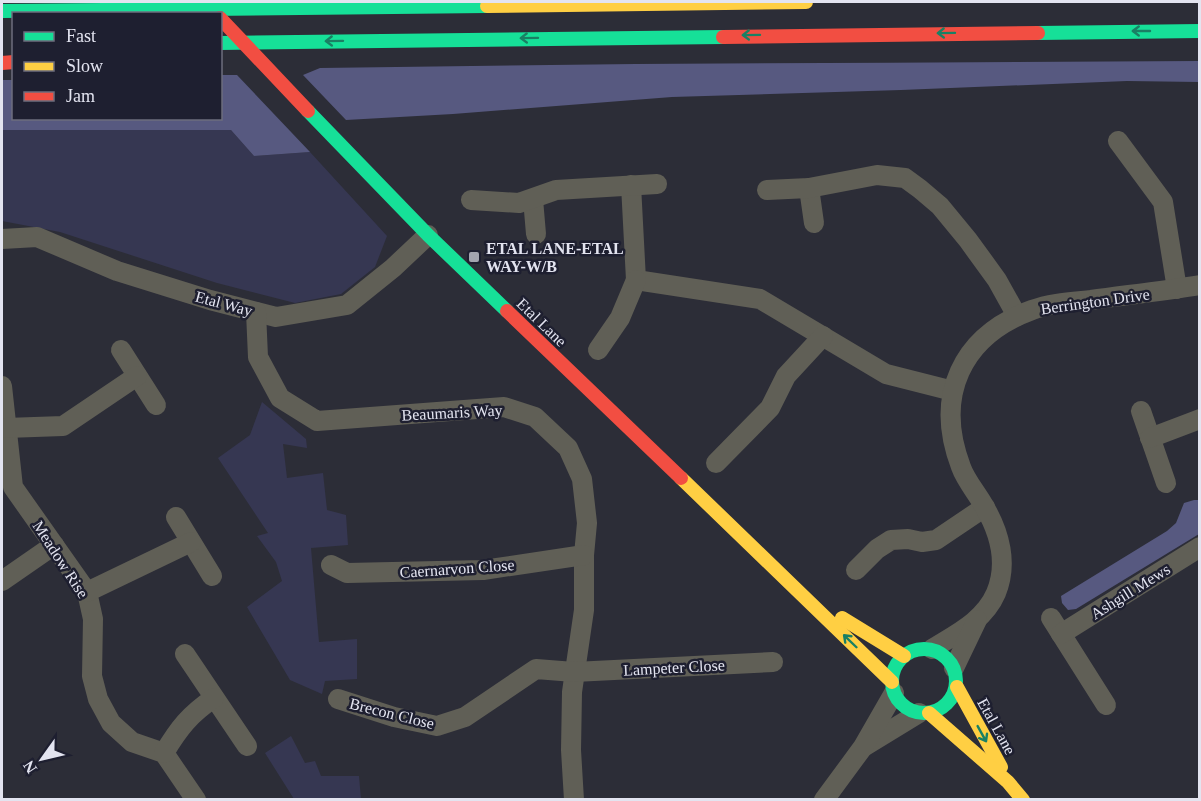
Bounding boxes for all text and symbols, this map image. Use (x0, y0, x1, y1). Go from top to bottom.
legend (12, 12, 222, 120)
one-way arrow (1132, 25, 1152, 37)
text: Fast (66, 26, 96, 46)
one-way arrow (937, 27, 957, 39)
one-way arrow (742, 29, 762, 41)
one-way arrow (519, 32, 539, 44)
one-way arrow (324, 35, 344, 47)
text: Slow (66, 56, 103, 76)
text: Jam (66, 86, 95, 106)
place label: ETAL LANE-ETAL WAY-W/B (486, 240, 624, 275)
marker: ETAL LANE-ETAL WAY-W/B (467, 250, 481, 264)
street label: Berrington Drive (1040, 285, 1151, 319)
street label: Etal Way (193, 288, 254, 320)
street label: Etal Lane (514, 295, 570, 350)
street label: Beaumaris Way (401, 401, 503, 425)
street label: Meadow Rise (29, 518, 92, 601)
street label: Caernarvon Close (399, 556, 515, 581)
street label: Ashgill Mews (1087, 560, 1174, 623)
one-way arrow (843, 634, 858, 649)
street label: Lampeter Close (623, 656, 725, 680)
street label: Brecon Close (348, 695, 436, 732)
street label: Etal Lane (974, 695, 1019, 757)
one-way arrow (976, 725, 988, 742)
north arrow (12, 729, 72, 789)
text: N (19, 757, 40, 777)

